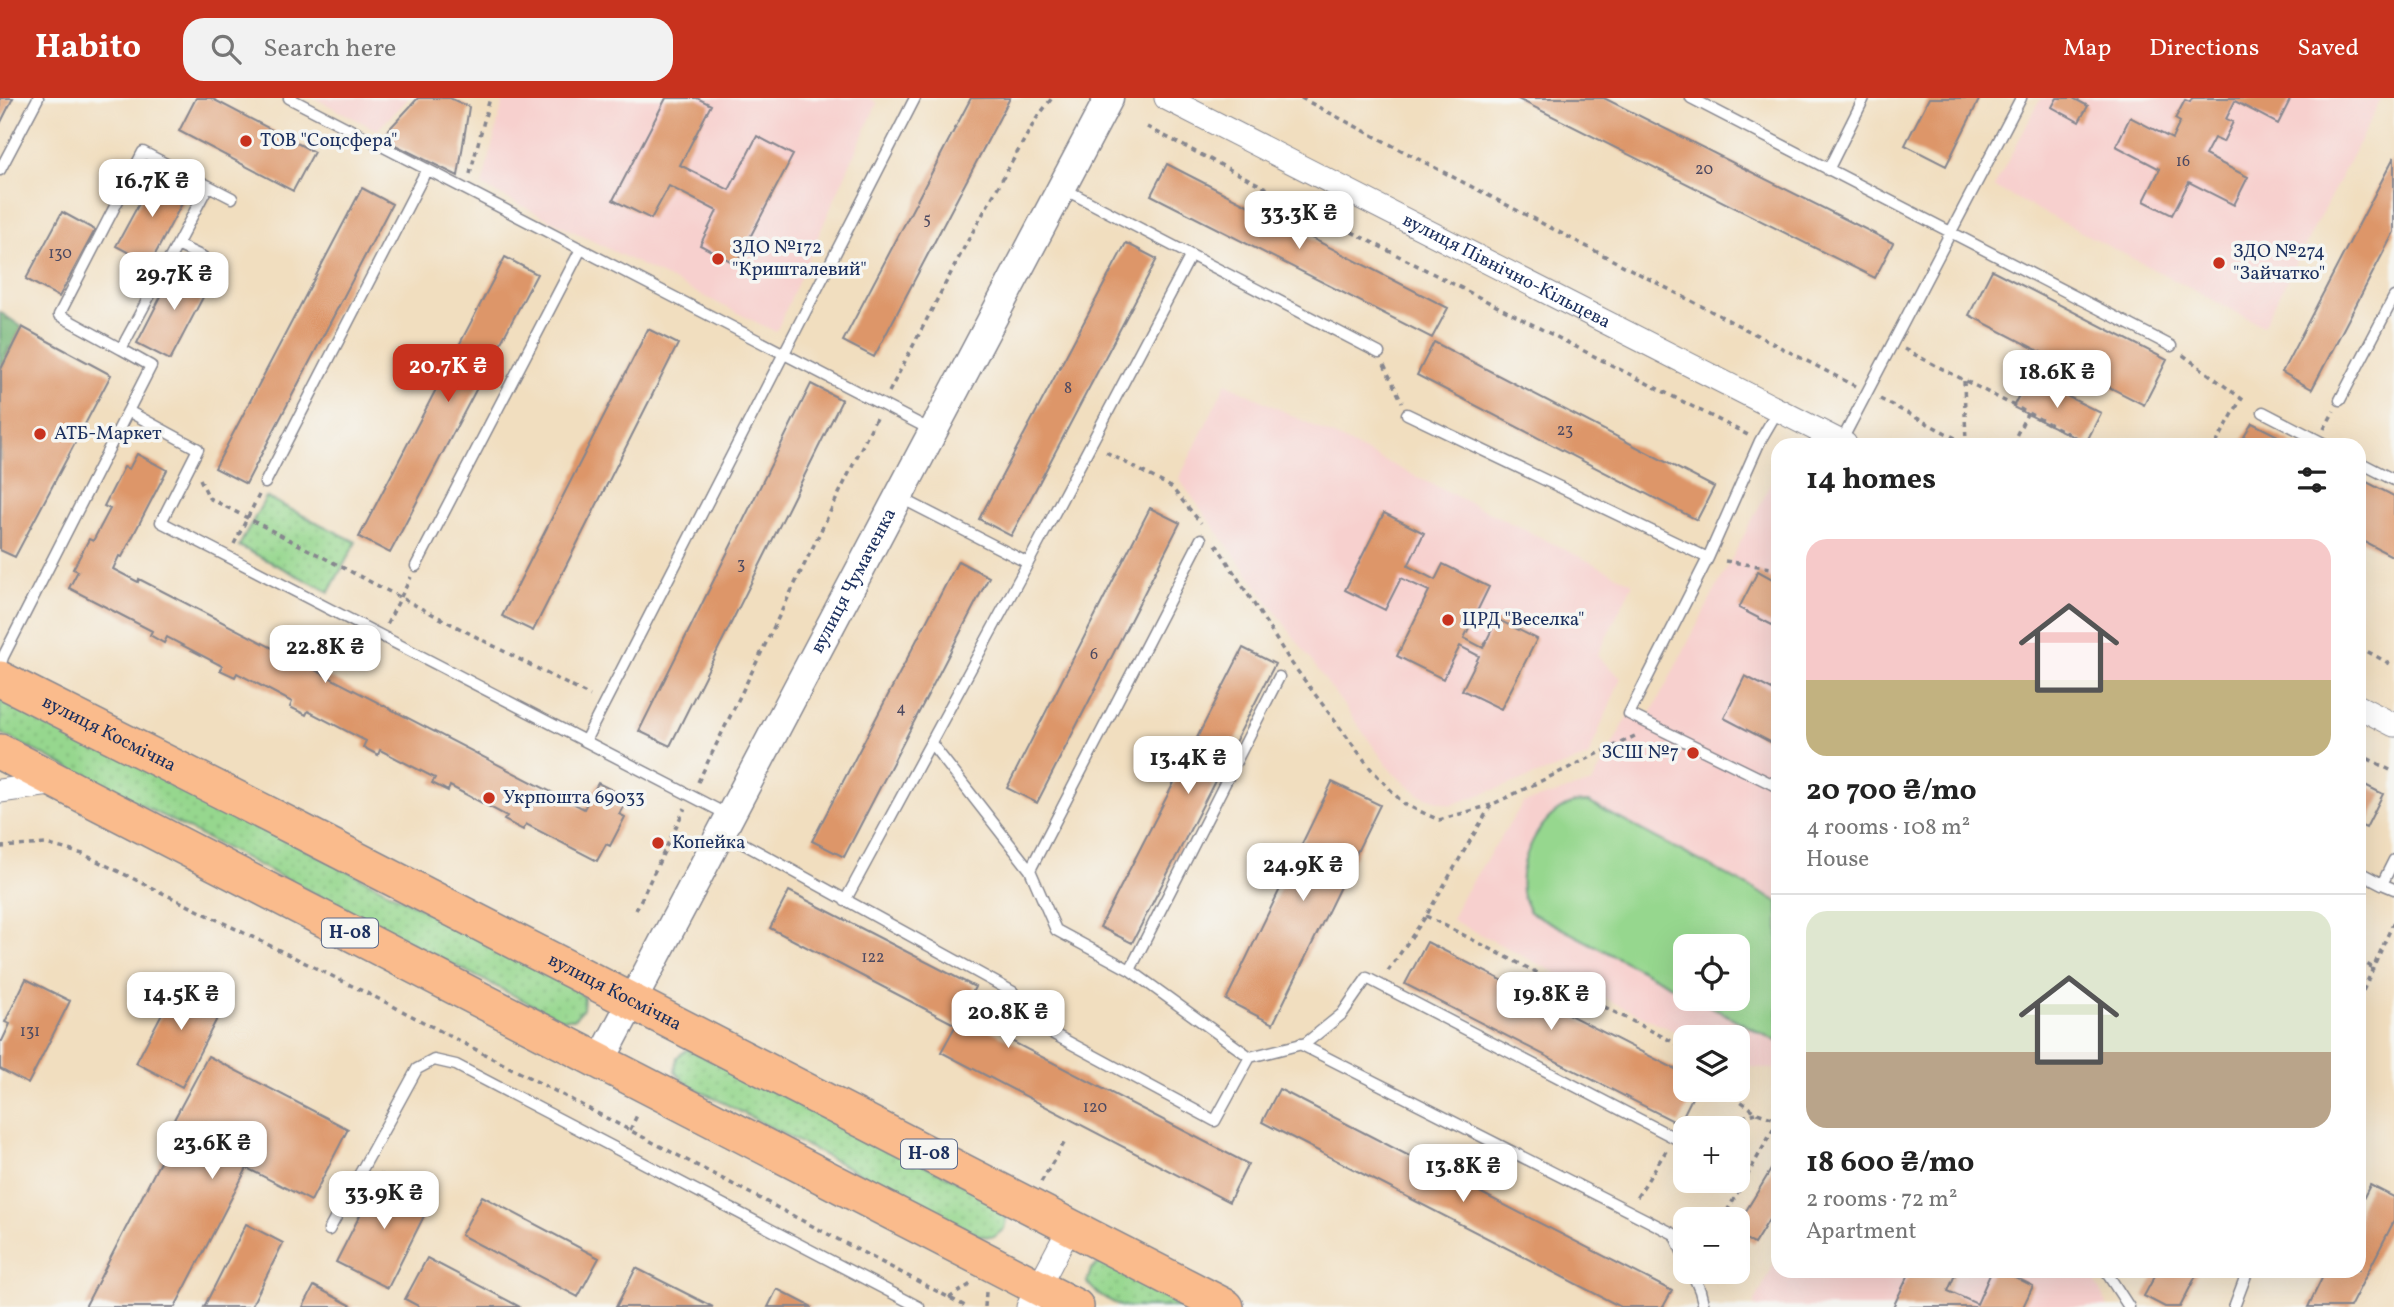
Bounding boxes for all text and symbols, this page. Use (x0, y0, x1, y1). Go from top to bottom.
search box (183, 18, 673, 81)
text: Habito (35, 26, 141, 72)
icon: search (207, 30, 245, 68)
text: Search here (263, 31, 396, 67)
text: Map (2063, 32, 2111, 66)
text: Directions (2149, 32, 2259, 66)
text: Saved (2297, 32, 2359, 66)
place label: ТОВ "Соцсфера" (260, 128, 398, 154)
marker: ТОВ "Соцсфера" (238, 133, 254, 149)
house number: 16 (2176, 151, 2190, 173)
pin: 16.7K ₴ (87, 159, 217, 219)
house number: 20 (1695, 159, 1713, 181)
text: 16.7K ₴ (115, 166, 189, 198)
pin: 33.3K ₴ (1234, 192, 1364, 251)
text: 33.3K ₴ (1261, 198, 1337, 230)
street label: вулиця Північно-Кільцева (1398, 208, 1615, 335)
house number: 5 (923, 209, 931, 231)
place label: ЗДО №172 "Кришталевий" (732, 235, 867, 283)
place label: ЗДО №274 "Зайчатко" (2233, 239, 2325, 287)
house number: 130 (48, 243, 72, 265)
marker: ЗДО №172 "Кришталевий" (710, 251, 726, 267)
pin: 29.7K ₴ (109, 252, 239, 312)
marker: ЗДО №274 "Зайчатко" (2211, 255, 2227, 271)
text: 29.7K ₴ (135, 259, 213, 291)
pin: 20.7K ₴ (383, 344, 513, 404)
pin: 18.6K ₴ (1992, 350, 2122, 410)
text: 20.7K ₴ (409, 351, 487, 383)
text: 18.6K ₴ (2019, 357, 2095, 389)
house number: 8 (1064, 378, 1072, 400)
house number: 23 (1557, 420, 1573, 442)
place label: АТБ-Маркет (54, 421, 162, 447)
marker: АТБ-Маркет (32, 426, 48, 442)
text: 14 homes (1806, 459, 1936, 501)
icon: filters (2293, 461, 2331, 499)
street label: вулиця Чумаченка (805, 504, 903, 658)
house number: 3 (737, 554, 745, 576)
icon: home (2006, 585, 2132, 711)
place label: ЦРД "Веселка" (1462, 607, 1584, 633)
marker: ЦРД "Веселка" (1440, 612, 1456, 628)
pin: 22.8K ₴ (260, 626, 390, 685)
text: 22.8K ₴ (286, 632, 364, 664)
house number: 6 (1090, 644, 1098, 666)
street label: вулиця Космічна (37, 689, 180, 779)
house number: 4 (896, 698, 906, 720)
pin: 13.4K ₴ (1123, 736, 1253, 796)
place label: ЗСШ №7 (1601, 740, 1679, 766)
text: 13.4K ₴ (1149, 743, 1227, 775)
marker: ЗСШ №7 (1685, 745, 1701, 761)
text: 20 700 ₴/mo (1806, 770, 1977, 812)
place label: Укрпошта 69033 (503, 785, 645, 811)
marker: Укрпошта 69033 (481, 790, 497, 806)
text: 4 rooms · 108 m² (1806, 812, 1970, 844)
place label: Копейка (672, 830, 745, 856)
marker: Копейка (650, 835, 666, 851)
pin: 24.9K ₴ (1238, 844, 1368, 903)
text: House (1806, 844, 1869, 876)
text: 24.9K ₴ (1263, 850, 1343, 882)
road number: Н-08 (322, 918, 378, 948)
map controls (1673, 934, 1750, 1284)
button: locate (1673, 934, 1750, 1011)
street label: вулиця Космічна (543, 947, 686, 1038)
house number: 122 (861, 947, 885, 969)
icon: home (2006, 957, 2132, 1083)
pin: 14.5K ₴ (116, 972, 246, 1032)
pin: 19.8K ₴ (1486, 972, 1616, 1032)
text: 14.5K ₴ (143, 979, 219, 1011)
text: 19.8K ₴ (1513, 979, 1589, 1011)
pin: 20.8K ₴ (943, 990, 1073, 1050)
text: 20.8K ₴ (968, 997, 1048, 1029)
house number: 131 (20, 1021, 40, 1043)
button: layers (1673, 1025, 1750, 1102)
house number: 120 (1083, 1097, 1107, 1119)
button: + (1673, 1116, 1750, 1193)
pin: 23.6K ₴ (147, 1122, 277, 1181)
text: 23.6K ₴ (173, 1128, 251, 1160)
road number: Н-08 (901, 1140, 957, 1168)
text: 18 600 ₴/mo (1806, 1142, 1974, 1184)
pin: 13.8K ₴ (1398, 1144, 1528, 1204)
text: 13.8K ₴ (1425, 1151, 1501, 1183)
pin: 33.9K ₴ (319, 1172, 449, 1231)
text: 33.9K ₴ (345, 1178, 423, 1210)
text: 2 rooms · 72 m² (1806, 1184, 1957, 1216)
button: − (1673, 1207, 1750, 1284)
text: Apartment (1806, 1216, 1917, 1248)

